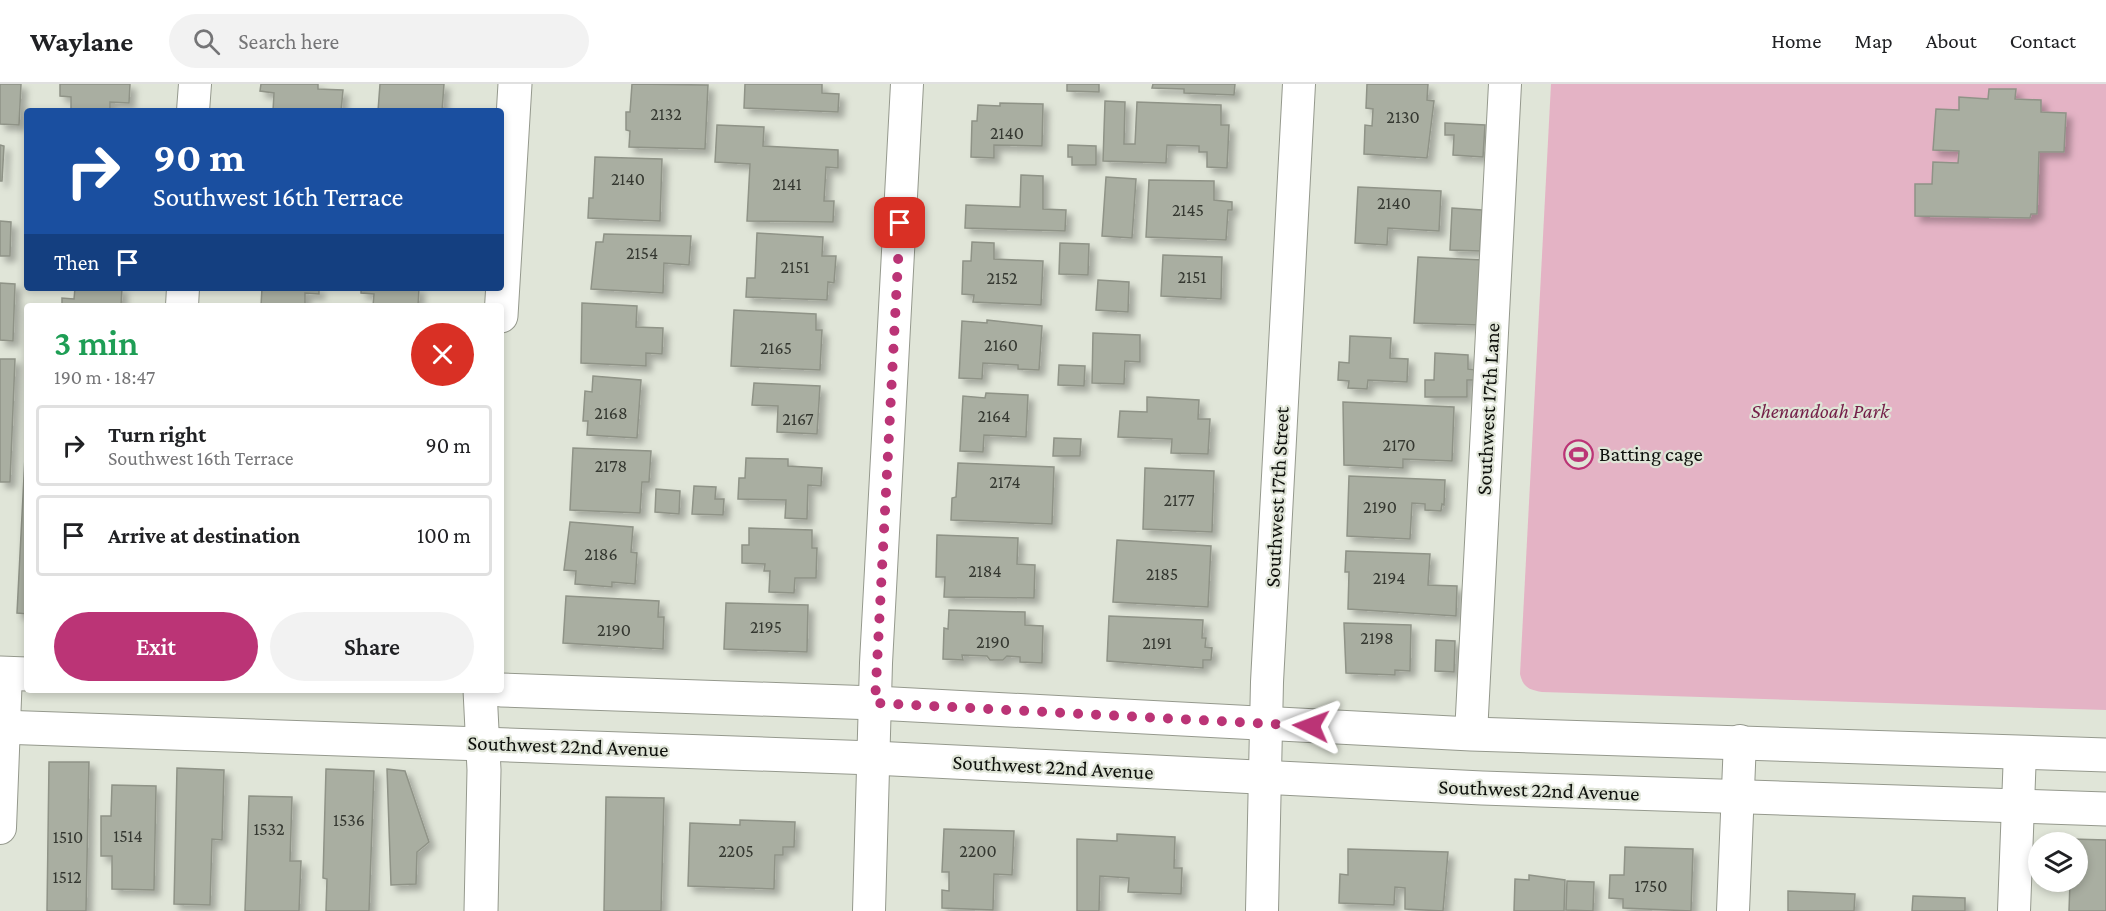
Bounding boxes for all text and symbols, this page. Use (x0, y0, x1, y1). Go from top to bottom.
search box (169, 14, 589, 68)
icon: search (190, 25, 223, 58)
text: Waylane (30, 26, 133, 57)
text: Search here (238, 29, 339, 54)
text: Home (1771, 29, 1821, 53)
text: Map (1854, 29, 1893, 53)
text: About (1926, 29, 1977, 53)
text: Contact (2010, 29, 2076, 53)
house number: 2132 (650, 104, 682, 124)
house number: 2130 (1386, 107, 1420, 127)
house number: 2140 (990, 123, 1024, 143)
icon: right (54, 132, 132, 210)
text: 90 m (153, 133, 245, 180)
house number: 2140 (611, 169, 645, 189)
house number: 2141 (772, 174, 802, 194)
text: Southwest 16th Terrace (153, 182, 403, 212)
house number: 2140 (1377, 193, 1411, 213)
pin (874, 197, 925, 248)
house number: 2145 (1172, 200, 1204, 220)
icon: arrive (883, 206, 916, 239)
house number: 2154 (626, 243, 658, 263)
icon: arrive (111, 246, 144, 279)
text: Then (54, 250, 99, 275)
house number: 2151 (781, 257, 809, 277)
house number: 2151 (1178, 267, 1206, 287)
house number: 2152 (986, 268, 1018, 288)
street label: Southwest 17th Lane (1471, 322, 1505, 496)
text: 3 min (54, 323, 138, 363)
button: close (411, 323, 474, 386)
house number: 2160 (984, 335, 1018, 355)
house number: 2165 (760, 338, 792, 358)
text: 190 m · 18:47 (54, 366, 155, 388)
park label: Shenandoah Park (1751, 399, 1890, 423)
house number: 2168 (594, 403, 628, 423)
street label: Southwest 17th Street (1260, 405, 1294, 588)
house number: 2164 (978, 406, 1010, 426)
house number: 2167 (782, 409, 814, 429)
text: Turn right (108, 422, 206, 447)
icon: right (57, 429, 90, 462)
text: 90 m (426, 433, 471, 458)
house number: 2170 (1383, 435, 1415, 455)
sports icon: Batting cage (1562, 438, 1594, 470)
place label: Batting cage (1599, 442, 1703, 466)
text: Southwest 16th Terrace (108, 447, 294, 469)
house number: 2178 (595, 456, 627, 476)
house number: 2174 (989, 472, 1021, 492)
house number: 2177 (1163, 490, 1195, 510)
house number: 2190 (1363, 497, 1397, 517)
icon: arrive (57, 519, 90, 552)
text: Arrive at destination (108, 523, 300, 548)
text: 100 m (417, 523, 471, 548)
house number: 2186 (584, 544, 618, 564)
house number: 2184 (968, 561, 1002, 581)
house number: 2185 (1146, 564, 1178, 584)
house number: 2194 (1373, 568, 1405, 588)
button: Exit (54, 612, 258, 681)
button: Share (270, 612, 474, 681)
house number: 2195 (750, 617, 782, 637)
house number: 2190 (597, 620, 631, 640)
house number: 2198 (1360, 628, 1394, 648)
house number: 2190 (976, 632, 1010, 652)
house number: 2191 (1142, 633, 1172, 653)
position arrow (1279, 694, 1343, 758)
street label: Southwest 22nd Avenue (467, 730, 669, 762)
street label: Southwest 22nd Avenue (952, 750, 1154, 784)
street label: Southwest 22nd Avenue (1438, 774, 1640, 806)
house number: 1536 (333, 810, 365, 830)
house number: 1532 (253, 819, 285, 839)
house number: 1514 (113, 826, 143, 846)
house number: 1510 (53, 827, 83, 847)
map controls (2028, 832, 2088, 892)
button: layers (2028, 832, 2088, 892)
house number: 2205 (718, 841, 754, 861)
house number: 2200 (959, 841, 997, 861)
house number: 1512 (53, 867, 81, 887)
house number: 1750 (1635, 876, 1667, 896)

